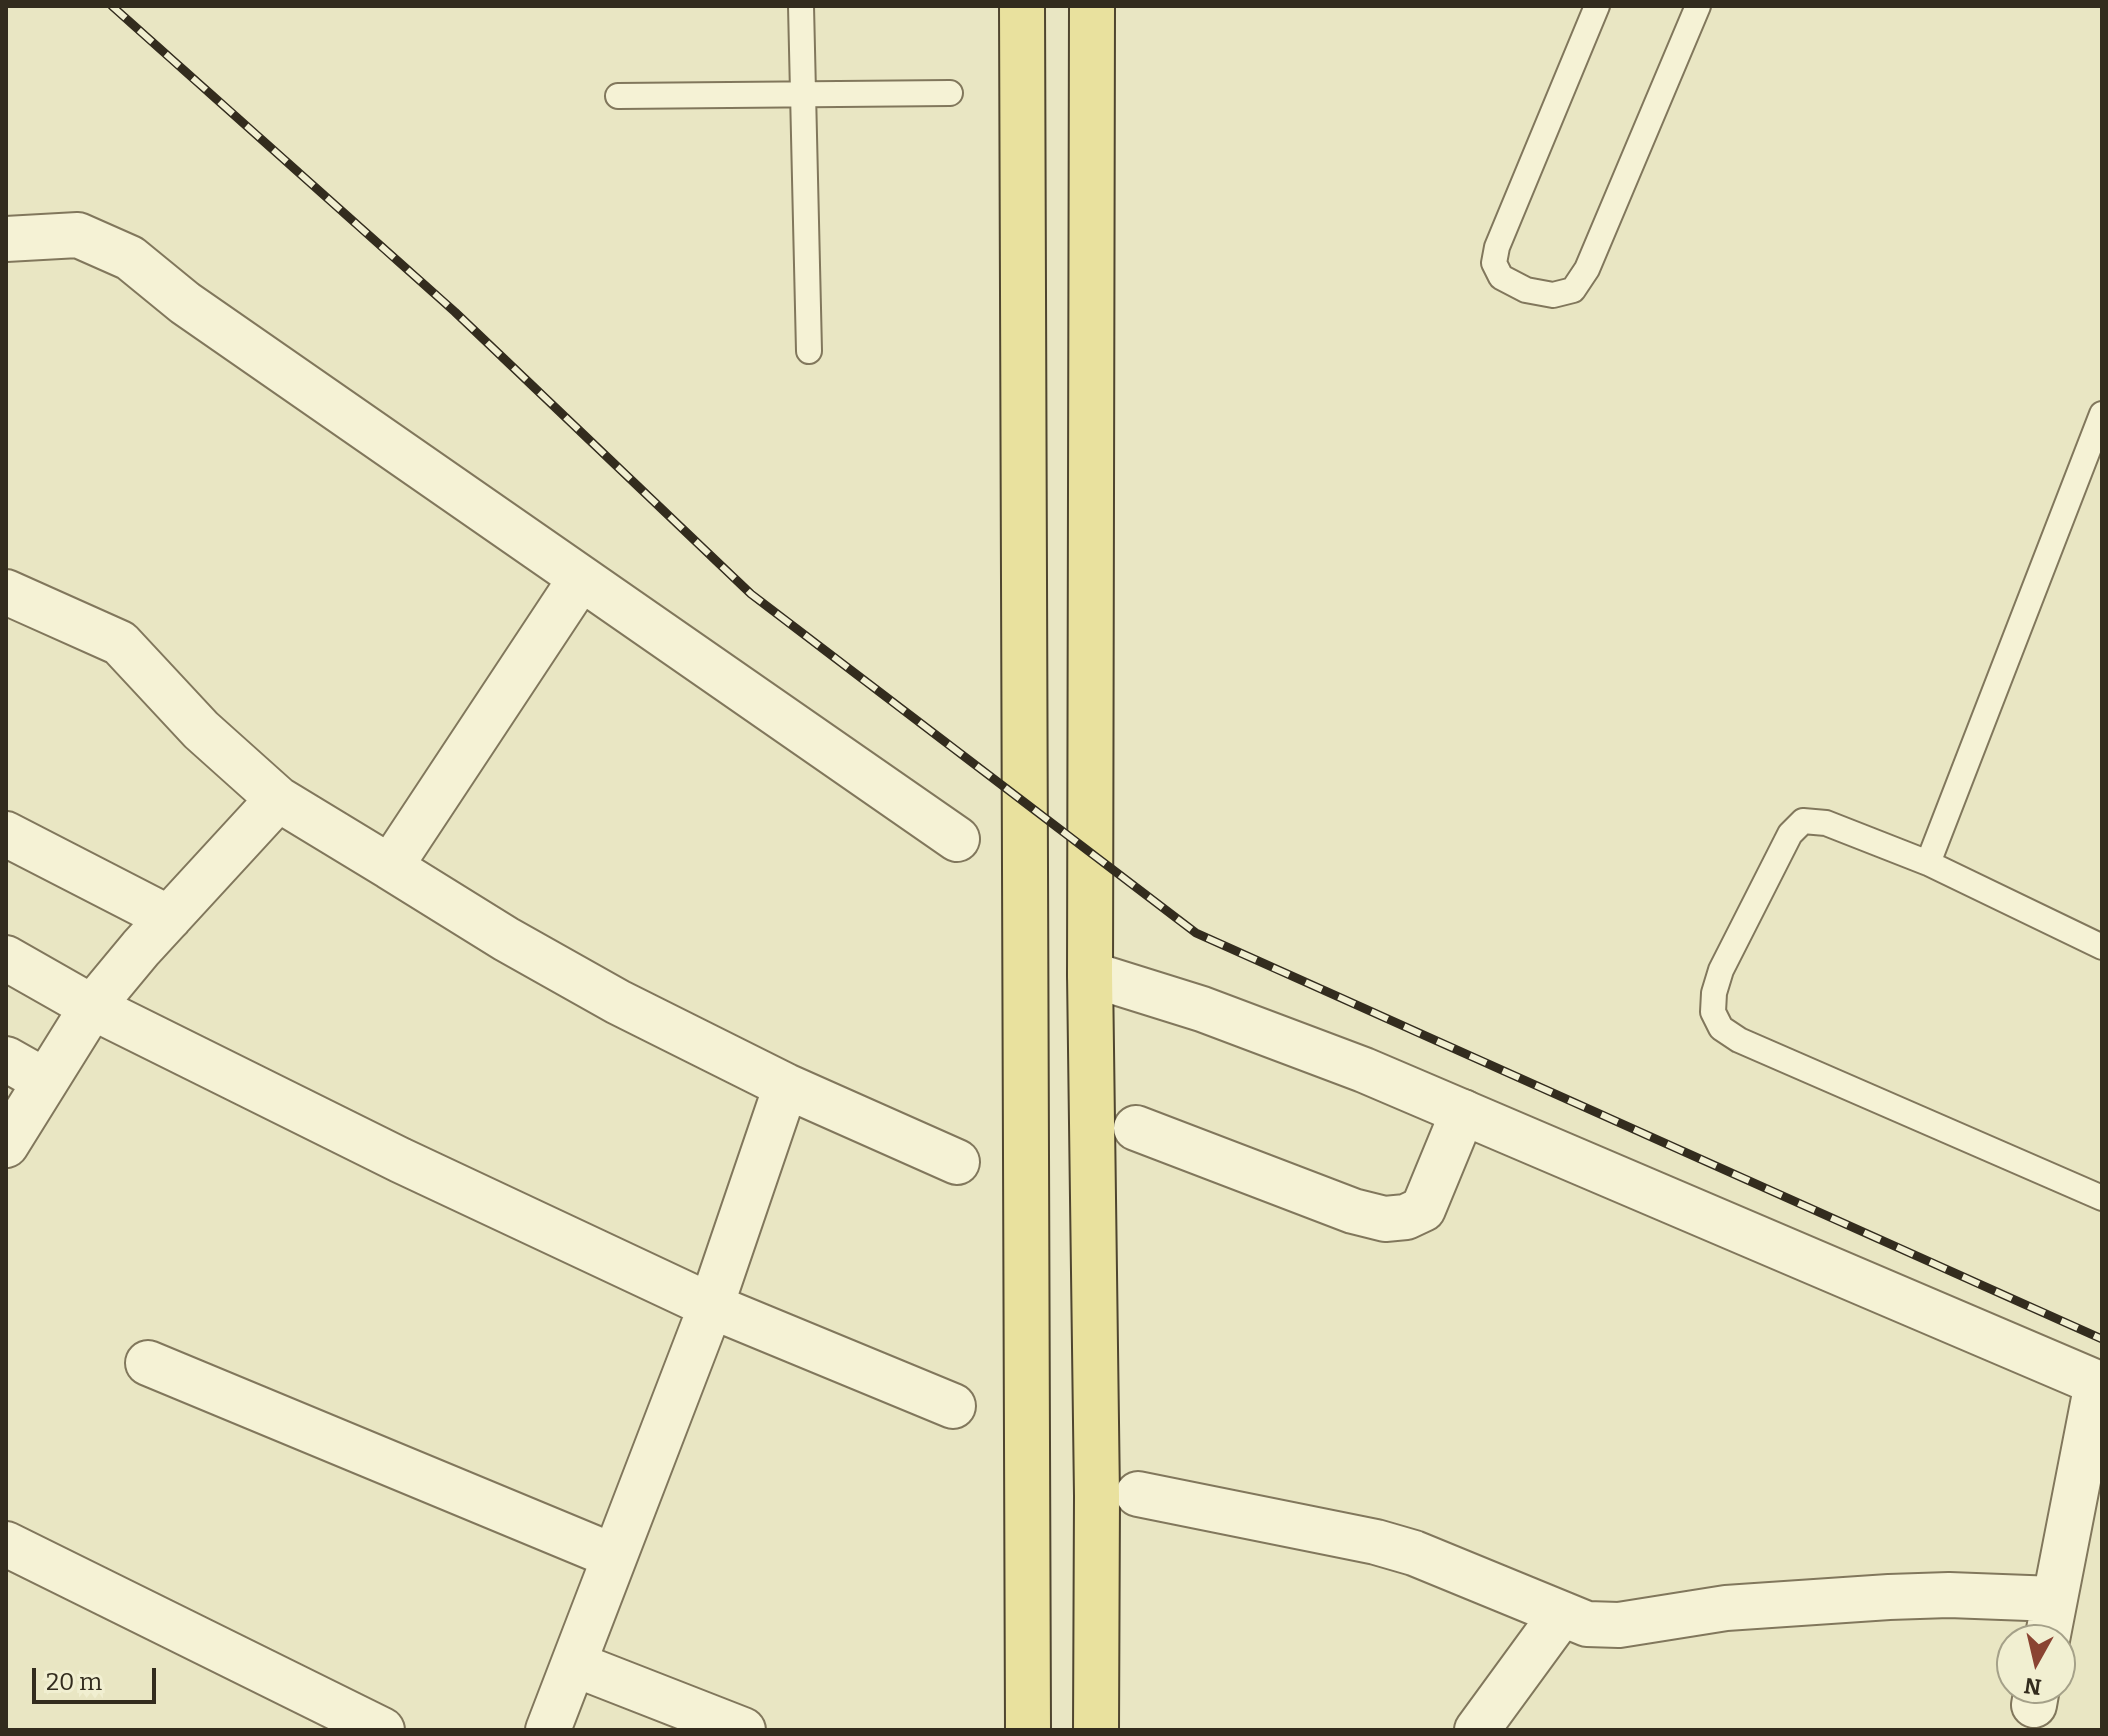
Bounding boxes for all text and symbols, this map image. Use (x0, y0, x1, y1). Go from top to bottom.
north arrow (1996, 1624, 2076, 1704)
scale bar (36, 1652, 160, 1702)
text: 20 m (46, 1668, 102, 1696)
text: N (2023, 1672, 2043, 1701)

